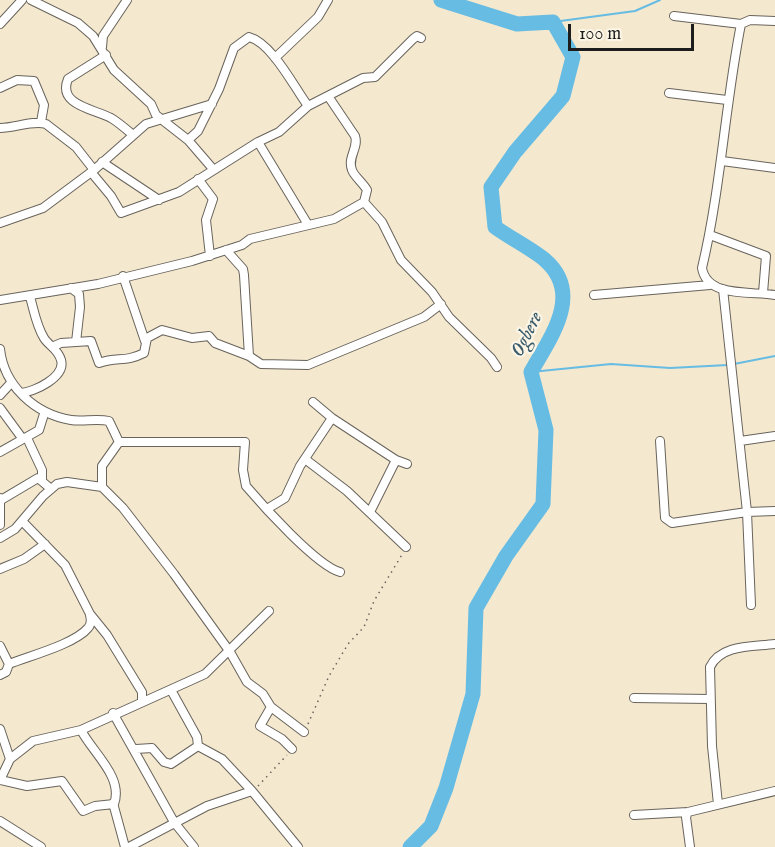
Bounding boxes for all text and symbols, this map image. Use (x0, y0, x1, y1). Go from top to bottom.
scale bar (571, 12, 697, 50)
text: 100 m (579, 23, 621, 46)
water label: Ogbere (507, 309, 549, 361)

